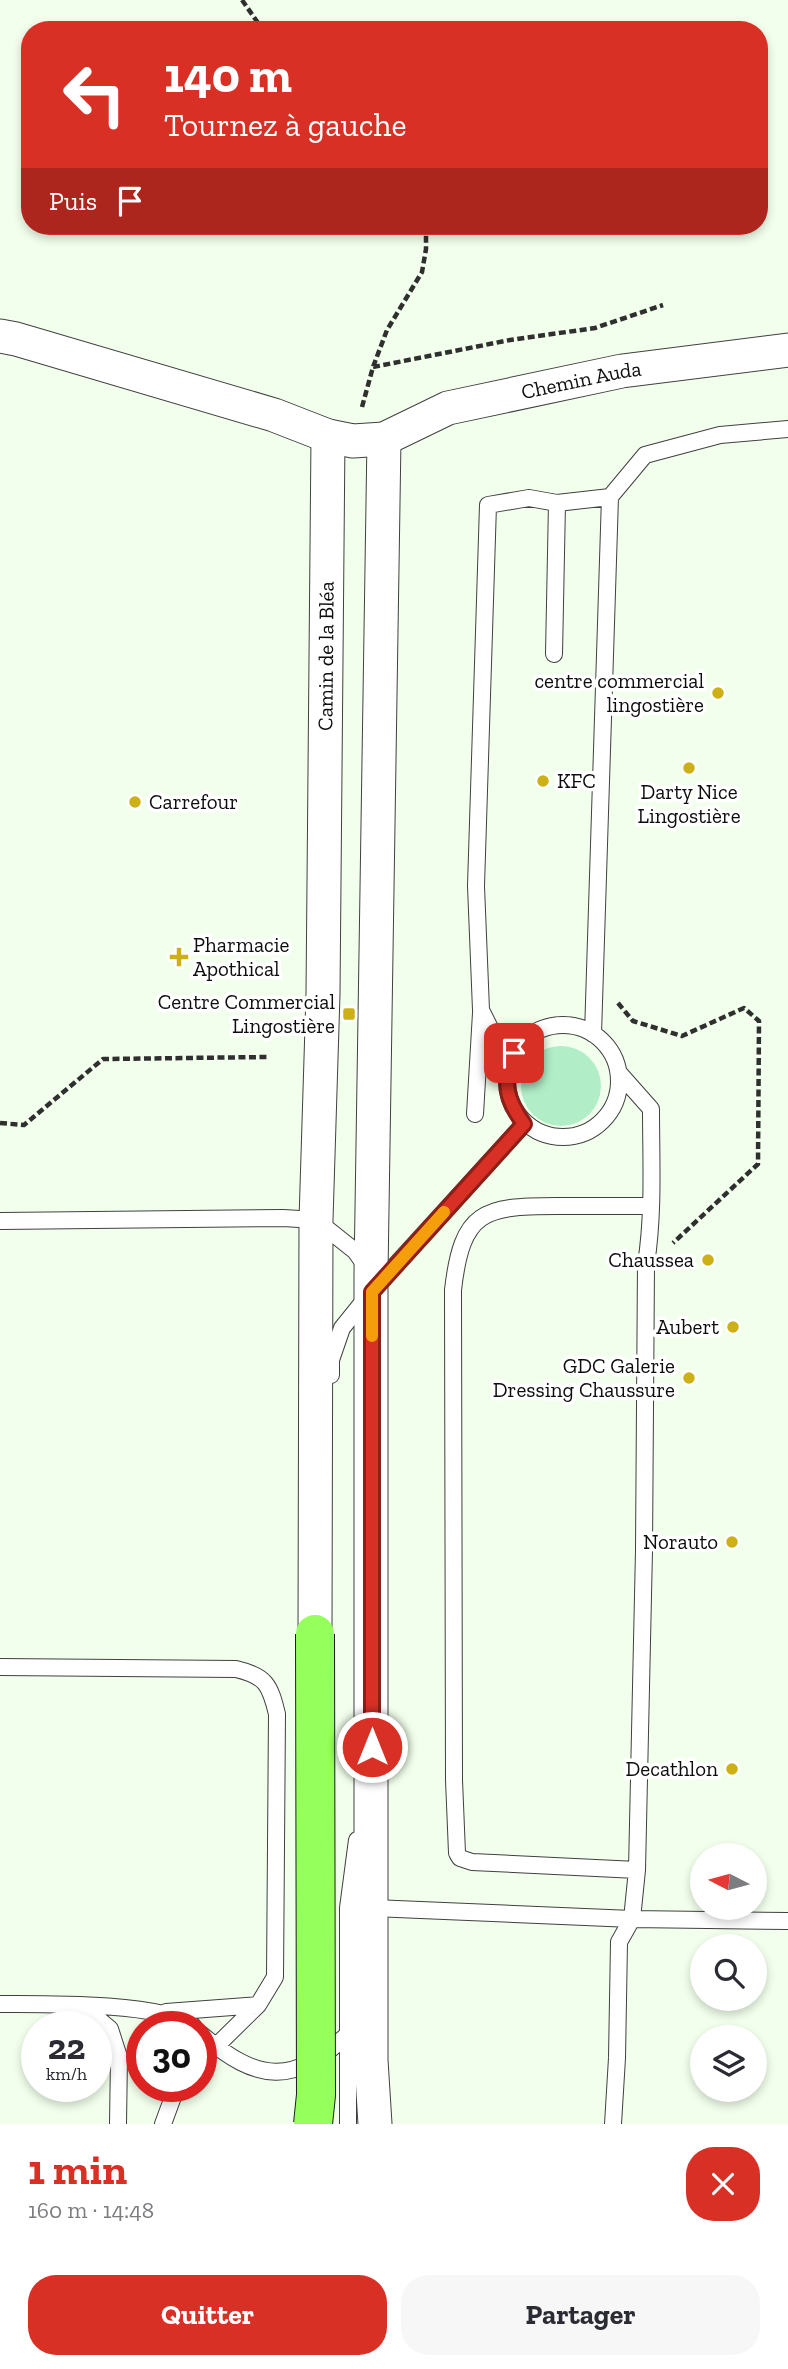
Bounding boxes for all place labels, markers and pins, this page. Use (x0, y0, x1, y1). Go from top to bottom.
place label: centre commercial lingostière (534, 668, 704, 717)
marker: centre commercial lingostière (710, 685, 726, 701)
marker: Darty Nice Lingostière (681, 760, 697, 776)
place label: KFC (557, 768, 596, 793)
marker: KFC (535, 773, 551, 789)
place label: Darty Nice Lingostière (637, 779, 741, 828)
place label: Carrefour (149, 789, 238, 814)
marker: Carrefour (127, 794, 143, 810)
place label: Pharmacie Apothical (193, 932, 290, 981)
marker: Pharmacie Apothical (171, 949, 187, 965)
place label: Centre Commercial Lingostière (158, 989, 335, 1038)
marker: Centre Commercial Lingostière (341, 1006, 357, 1022)
pin (484, 1023, 544, 1083)
place label: Chaussea (608, 1247, 694, 1272)
marker: Chaussea (700, 1252, 716, 1268)
place label: Aubert (656, 1314, 719, 1339)
marker: Aubert (725, 1319, 741, 1335)
place label: GDC Galerie Dressing Chaussure (493, 1353, 675, 1402)
marker: GDC Galerie Dressing Chaussure (681, 1370, 697, 1386)
place label: Norauto (643, 1529, 718, 1554)
marker: Norauto (724, 1534, 740, 1550)
place label: Decathlon (626, 1756, 718, 1781)
marker: Decathlon (724, 1761, 740, 1777)

